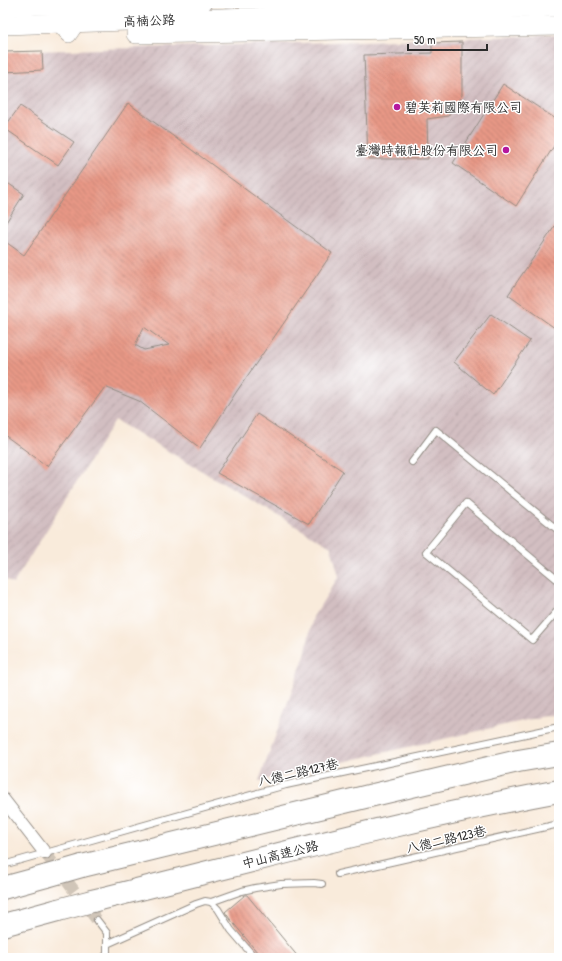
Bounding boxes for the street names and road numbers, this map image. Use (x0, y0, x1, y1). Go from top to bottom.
street label: 高楠公路 (123, 10, 175, 30)
street label: 八德二路127巷 (256, 754, 340, 790)
street label: 八德二路123巷 (404, 821, 488, 857)
street label: 中山高速公路 (240, 836, 320, 872)

